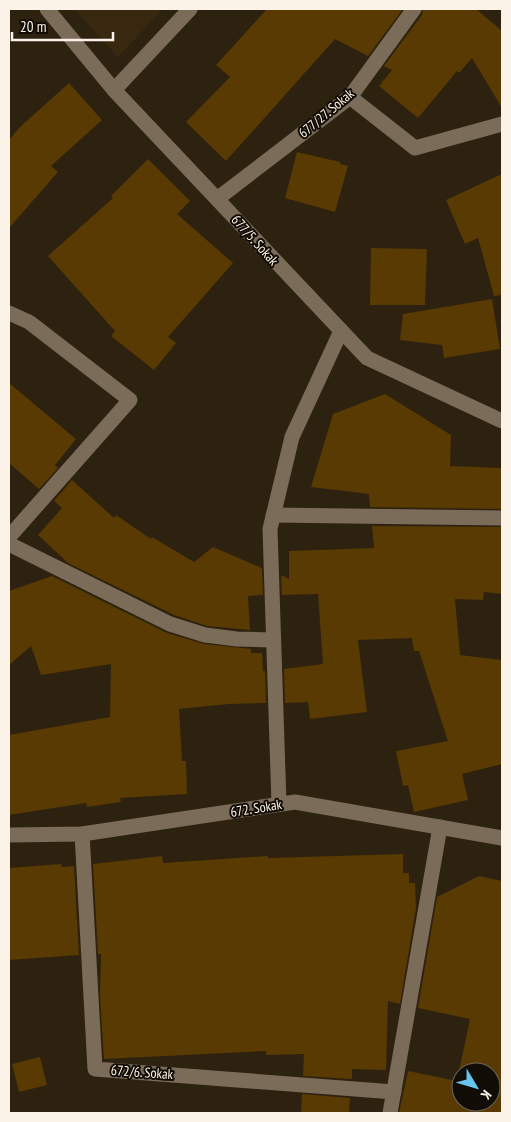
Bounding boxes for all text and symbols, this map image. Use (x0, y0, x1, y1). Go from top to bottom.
scale bar (12, 10, 114, 42)
text: 20 m (20, 17, 46, 36)
street label: 677/27. Sokak (294, 84, 358, 142)
street label: 677/5. Sokak (227, 211, 283, 270)
street label: 672. Sokak (229, 795, 284, 821)
street label: 672/6. Sokak (110, 1061, 174, 1083)
north arrow (451, 1062, 501, 1112)
text: K (476, 1087, 496, 1104)

